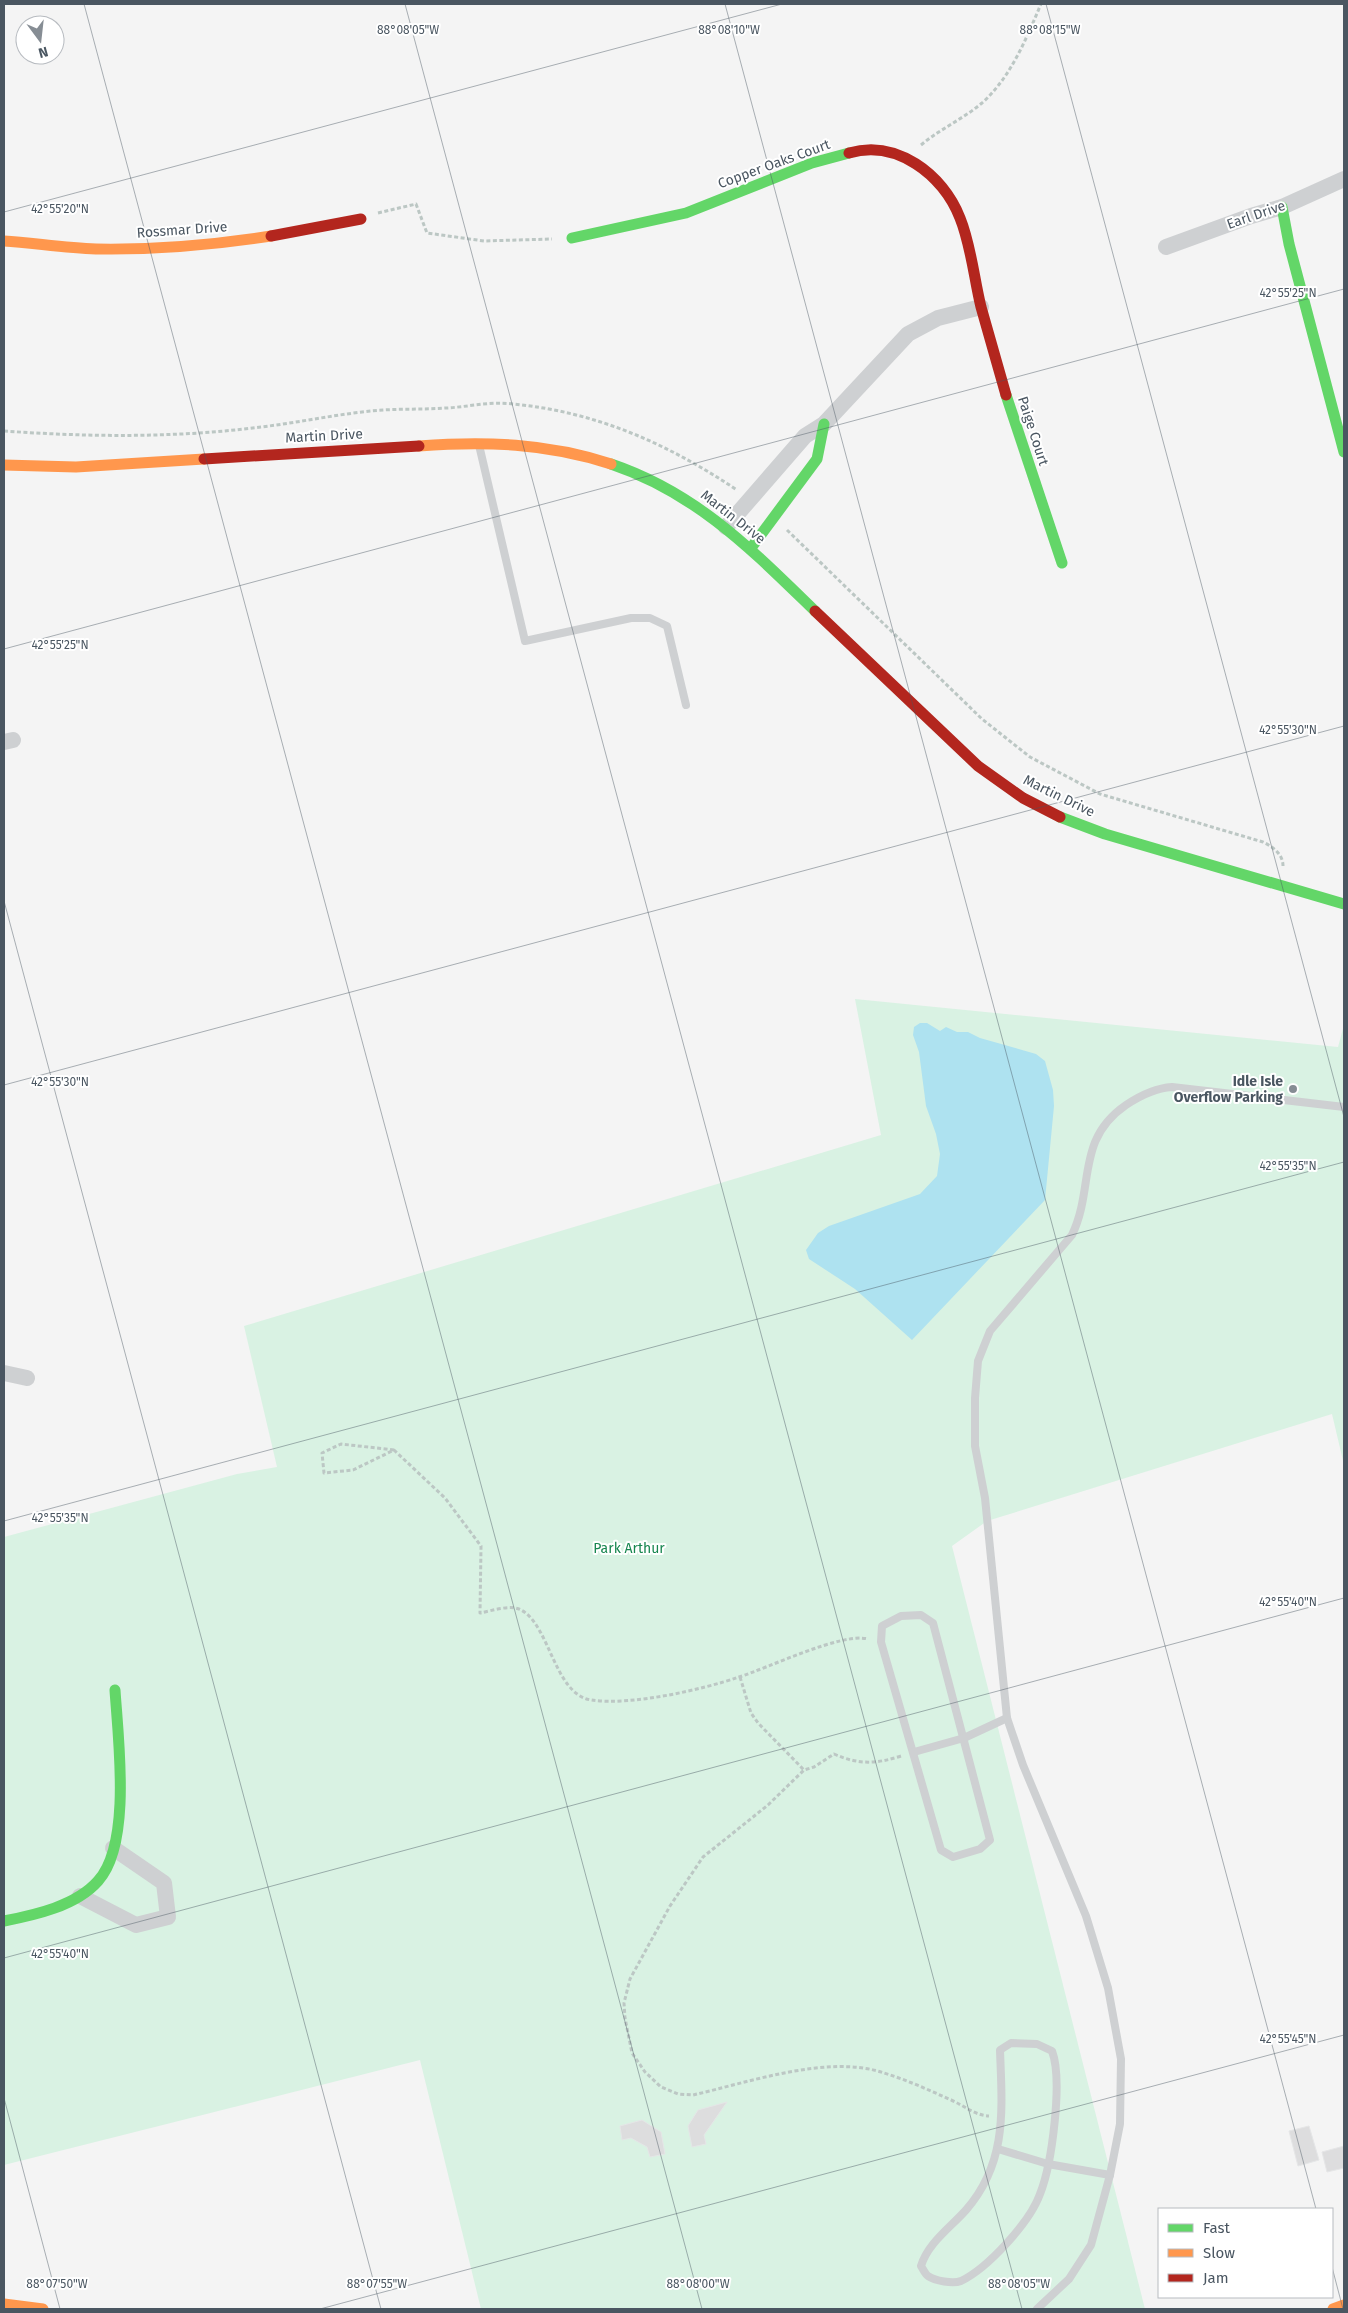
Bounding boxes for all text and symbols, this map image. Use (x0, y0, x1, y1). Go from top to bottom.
north arrow (15, 15, 65, 65)
text: 88°08'05"W (377, 23, 439, 37)
text: 88°08'10"W (698, 23, 760, 37)
text: 88°08'15"W (1020, 23, 1080, 37)
text: N (37, 43, 50, 61)
street label: Copper Oaks Court (716, 136, 833, 192)
street label: Earl Drive (1224, 197, 1288, 233)
text: 42°55'20"N (31, 202, 89, 216)
street label: Rossmar Drive (136, 218, 228, 242)
text: 42°55'25"N (1259, 286, 1317, 300)
street label: Paige Court (1014, 394, 1052, 469)
street label: Martin Drive (285, 425, 363, 447)
street label: Martin Drive (697, 486, 769, 548)
text: 42°55'25"N (31, 638, 89, 652)
text: 42°55'30"N (1259, 723, 1317, 737)
street label: Martin Drive (1020, 771, 1098, 821)
place label: Idle Isle Overflow Parking (1174, 1073, 1283, 1106)
text: 42°55'30"N (31, 1075, 89, 1089)
marker: Idle Isle Overflow Parking (1287, 1083, 1299, 1095)
text: 42°55'35"N (1259, 1159, 1317, 1173)
text: 42°55'35"N (31, 1511, 89, 1525)
park label: Park Arthur (593, 1540, 665, 1557)
text: 42°55'40"N (1259, 1595, 1317, 1609)
text: 42°55'40"N (31, 1947, 89, 1961)
text: 42°55'45"N (1259, 2032, 1317, 2046)
legend (1158, 2208, 1333, 2298)
text: Fast (1203, 2219, 1230, 2237)
text: Slow (1203, 2244, 1235, 2262)
text: Jam (1203, 2269, 1229, 2287)
text: 88°07'50"W (26, 2277, 88, 2291)
text: 88°07'55"W (347, 2277, 407, 2291)
text: 88°08'00"W (666, 2277, 730, 2291)
text: 88°08'05"W (988, 2277, 1050, 2291)

